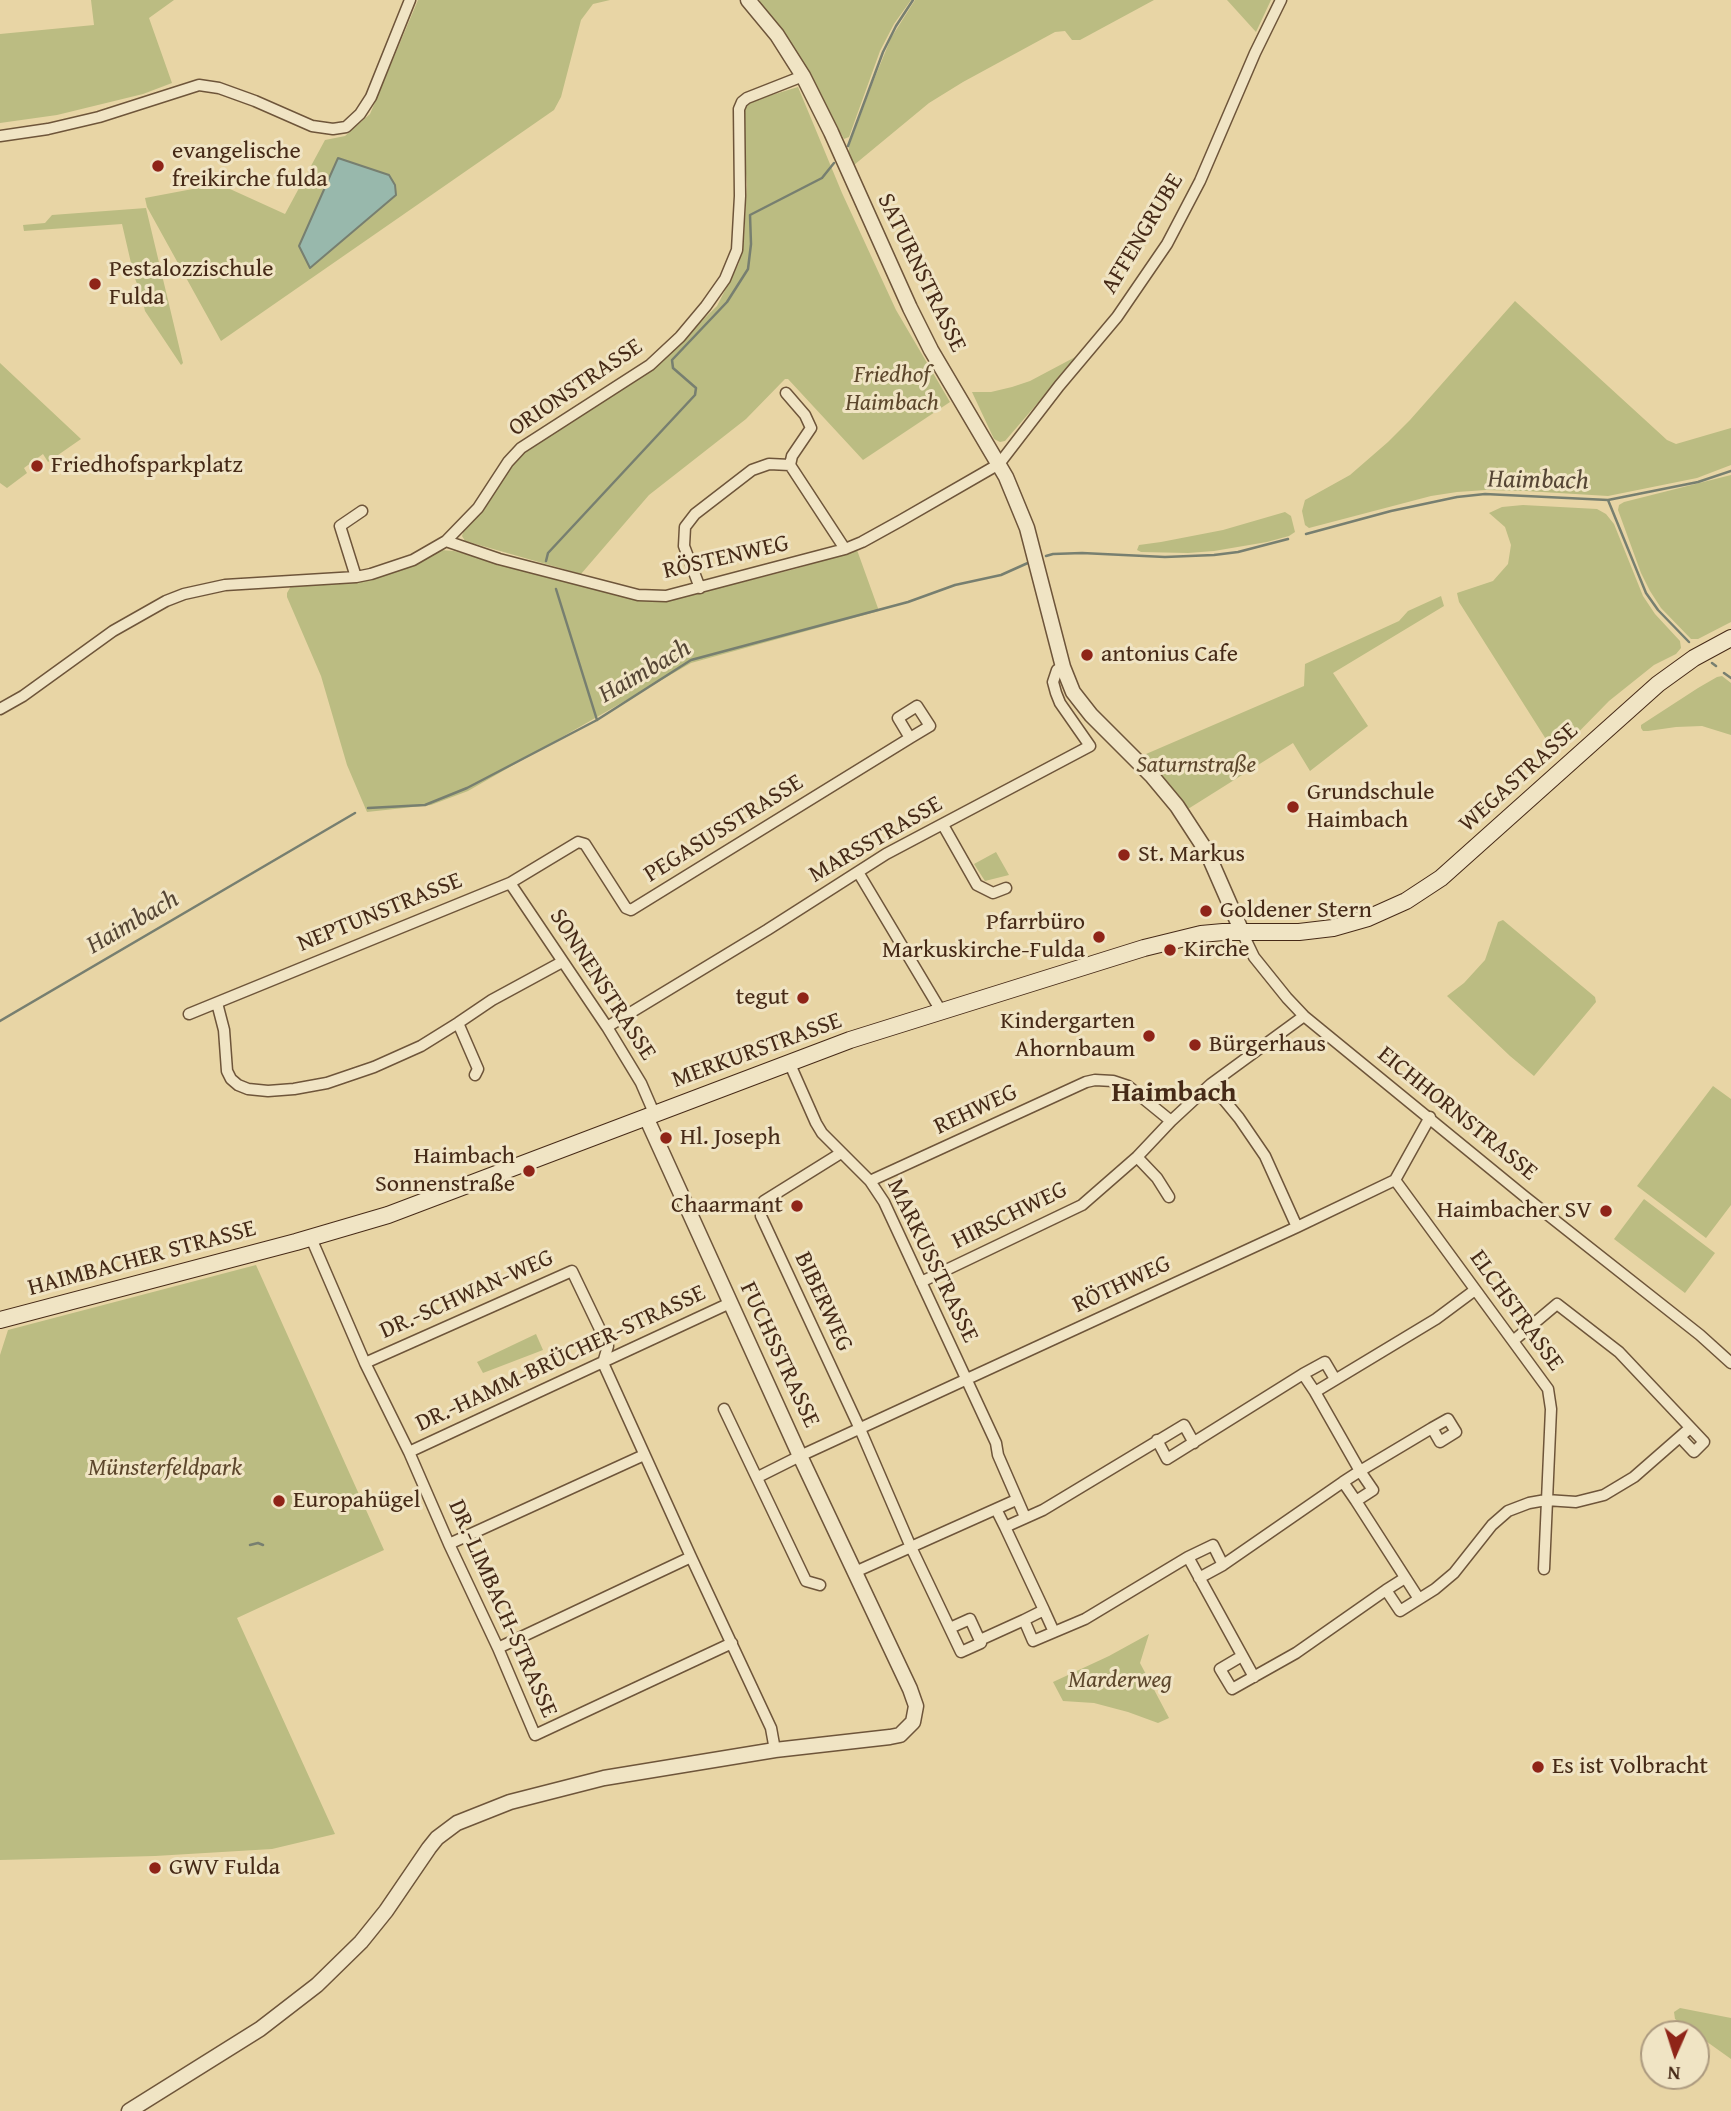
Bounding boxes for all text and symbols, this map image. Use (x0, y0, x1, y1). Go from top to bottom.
place label: evangelische freikirche fulda (172, 138, 328, 194)
marker: evangelische freikirche fulda (150, 158, 166, 174)
street label: AFFENGRUBE (1096, 169, 1190, 299)
street label: SATURNSTRASSE (870, 189, 972, 357)
place label: Pestalozzischule Fulda (109, 256, 273, 312)
marker: Pestalozzischule Fulda (87, 276, 103, 292)
street label: ORIONSTRASSE (504, 333, 648, 443)
park label: Friedhof Haimbach (845, 362, 939, 418)
place label: Friedhofsparkplatz (51, 452, 243, 480)
marker: Friedhofsparkplatz (29, 458, 45, 474)
water label: Haimbach (1487, 465, 1589, 497)
street label: RÖSTENWEG (660, 530, 792, 586)
water label: Haimbach (593, 633, 697, 711)
place label: antonius Cafe (1101, 641, 1238, 669)
marker: antonius Cafe (1079, 647, 1095, 663)
street label: WEGASTRASSE (1453, 717, 1585, 839)
park label: Saturnstraße (1136, 752, 1256, 780)
street label: PEGASUSSTRASSE (639, 769, 809, 889)
place label: Grundschule Haimbach (1307, 779, 1435, 835)
street label: MARSSTRASSE (804, 790, 948, 890)
marker: Grundschule Haimbach (1285, 799, 1301, 815)
place label: St. Markus (1138, 841, 1245, 869)
marker: St. Markus (1116, 847, 1132, 863)
street label: NEPTUNSTRASSE (294, 867, 466, 959)
water label: Haimbach (81, 884, 185, 962)
place label: Goldener Stern (1220, 897, 1372, 925)
marker: Goldener Stern (1198, 903, 1214, 919)
street label: SONNENSTRASSE (542, 904, 662, 1066)
place label: Pfarrbüro Markuskirche-Fulda (882, 909, 1085, 965)
marker: Pfarrbüro Markuskirche-Fulda (1091, 929, 1107, 945)
place label: Kirche (1184, 936, 1249, 964)
marker: Kirche (1162, 942, 1178, 958)
place label: tegut (736, 984, 789, 1012)
marker: tegut (795, 990, 811, 1006)
street label: MERKURSTRASSE (668, 1007, 846, 1095)
place label: Kindergarten Ahornbaum (1000, 1008, 1135, 1064)
marker: Kindergarten Ahornbaum (1141, 1028, 1157, 1044)
place label: Bürgerhaus (1209, 1031, 1326, 1059)
marker: Bürgerhaus (1187, 1037, 1203, 1053)
street label: EICHHORNSTRASSE (1371, 1041, 1543, 1187)
district label: Haimbach (1111, 1077, 1237, 1111)
street label: REHWEG (930, 1078, 1022, 1142)
place label: Hl. Joseph (680, 1124, 781, 1152)
marker: Hl. Joseph (658, 1130, 674, 1146)
place label: Haimbach Sonnenstraße (375, 1143, 515, 1199)
marker: Haimbach Sonnenstraße (521, 1163, 537, 1179)
street label: MARKUSSTRASSE (880, 1174, 984, 1348)
street label: HIRSCHWEG (948, 1176, 1072, 1256)
place label: Chaarmant (671, 1192, 783, 1220)
place label: Haimbacher SV (1437, 1197, 1592, 1225)
marker: Chaarmant (789, 1198, 805, 1214)
marker: Haimbacher SV (1598, 1203, 1614, 1219)
street label: HAIMBACHER STRASSE (25, 1215, 259, 1303)
street label: DR.-SCHWAN-WEG (376, 1244, 558, 1346)
street label: ELCHSTRASSE (1463, 1245, 1569, 1377)
street label: BIBERWEG (787, 1248, 859, 1356)
street label: RÖTHWEG (1069, 1250, 1175, 1320)
street label: FUCHSSTRASSE (733, 1278, 825, 1432)
street label: DR.-HAMM-BRÜCHER-STRASSE (412, 1279, 710, 1439)
park label: Münsterfeldpark (88, 1455, 242, 1483)
place label: Europahügel (293, 1487, 421, 1515)
marker: Europahügel (271, 1493, 287, 1509)
street label: DR.-LIMBACH-STRASSE (441, 1496, 563, 1722)
park label: Marderweg (1068, 1667, 1172, 1695)
place label: Es ist Volbracht (1552, 1753, 1708, 1781)
marker: Es ist Volbracht (1530, 1759, 1546, 1775)
place label: GWV Fulda (169, 1854, 280, 1882)
marker: GWV Fulda (147, 1860, 163, 1876)
north arrow (1640, 2020, 1710, 2090)
text: N (1667, 2060, 1681, 2088)

